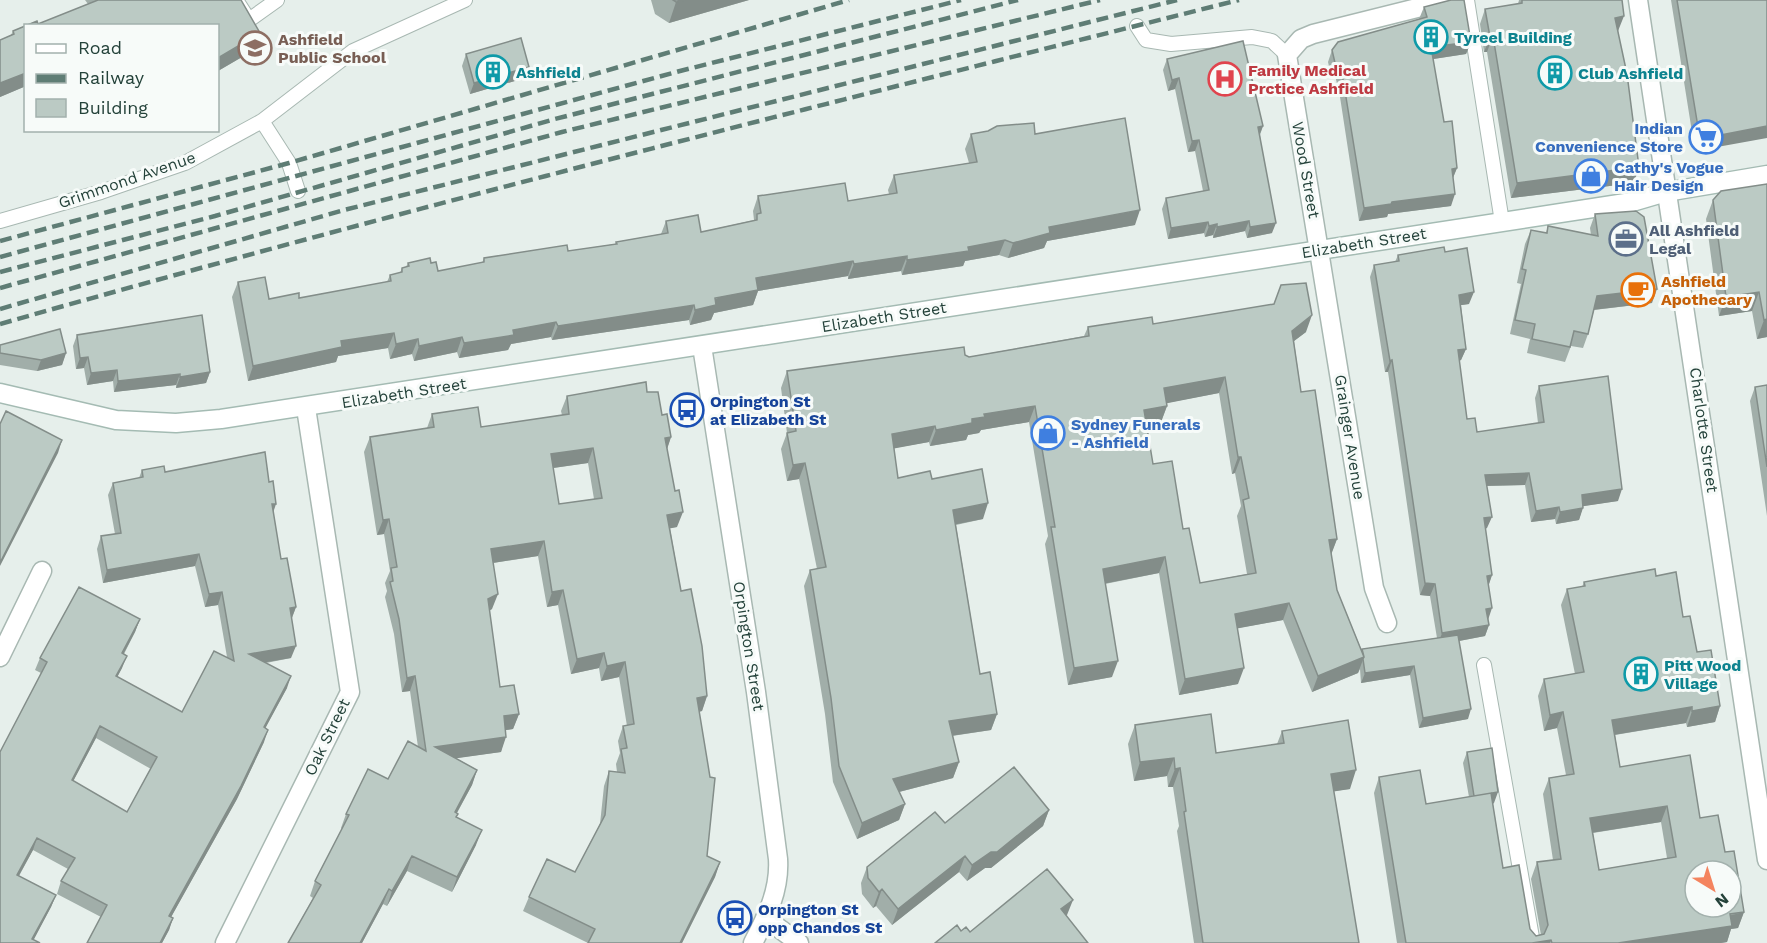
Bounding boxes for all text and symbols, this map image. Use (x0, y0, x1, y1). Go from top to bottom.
building icon: Tyreel Building (1413, 19, 1449, 55)
legend (24, 24, 219, 132)
place label: Tyreel Building (1454, 28, 1572, 47)
school or university icon: Ashfield Public School (237, 30, 273, 66)
place label: Ashfield Public School (278, 30, 387, 67)
text: Road (78, 37, 122, 58)
building icon: Ashfield (475, 54, 511, 90)
building icon: Club Ashfield (1537, 55, 1573, 91)
hospital icon: Family Medical Prctice Ashfield (1207, 61, 1243, 97)
place label: Family Medical Prctice Ashfield (1248, 61, 1374, 98)
place label: Ashfield (516, 63, 581, 82)
place label: Club Ashfield (1578, 64, 1683, 83)
text: Railway (78, 67, 145, 88)
text: Building (78, 97, 148, 118)
place label: Indian Convenience Store (1535, 119, 1683, 156)
supermarket icon: Indian Convenience Store (1688, 119, 1724, 155)
street label: Wood Street (1288, 120, 1324, 220)
street label: Grimmond Avenue (56, 148, 198, 212)
shop icon: Cathy's Vogue Hair Design (1573, 158, 1609, 194)
place label: Cathy's Vogue Hair Design (1614, 158, 1724, 195)
office icon: All Ashfield Legal (1608, 221, 1644, 257)
place label: All Ashfield Legal (1649, 221, 1739, 258)
street label: Elizabeth Street (1300, 224, 1428, 262)
cafe icon: Ashfield Apothecary (1620, 272, 1656, 308)
place label: Ashfield Apothecary (1661, 272, 1753, 309)
street label: Elizabeth Street (820, 298, 948, 336)
street label: Charlotte Street (1686, 366, 1722, 494)
street label: Grainger Avenue (1331, 373, 1369, 501)
street label: Elizabeth Street (340, 374, 468, 412)
bus stop icon: Orpington St at Elizabeth St (669, 392, 705, 428)
place label: Orpington St at Elizabeth St (710, 392, 826, 429)
shop icon: Sydney Funerals - Ashfield (1030, 415, 1066, 451)
place label: Sydney Funerals - Ashfield (1071, 415, 1201, 452)
street label: Orpington Street (729, 580, 769, 712)
building icon: Pitt Wood Village (1623, 656, 1659, 692)
place label: Pitt Wood Village (1664, 656, 1741, 693)
street label: Oak Street (300, 695, 354, 779)
north arrow (1683, 859, 1743, 919)
text: N (1711, 889, 1732, 912)
bus stop icon: Orpington St opp Chandos St (717, 900, 753, 936)
place label: Orpington St opp Chandos St (758, 900, 882, 937)

